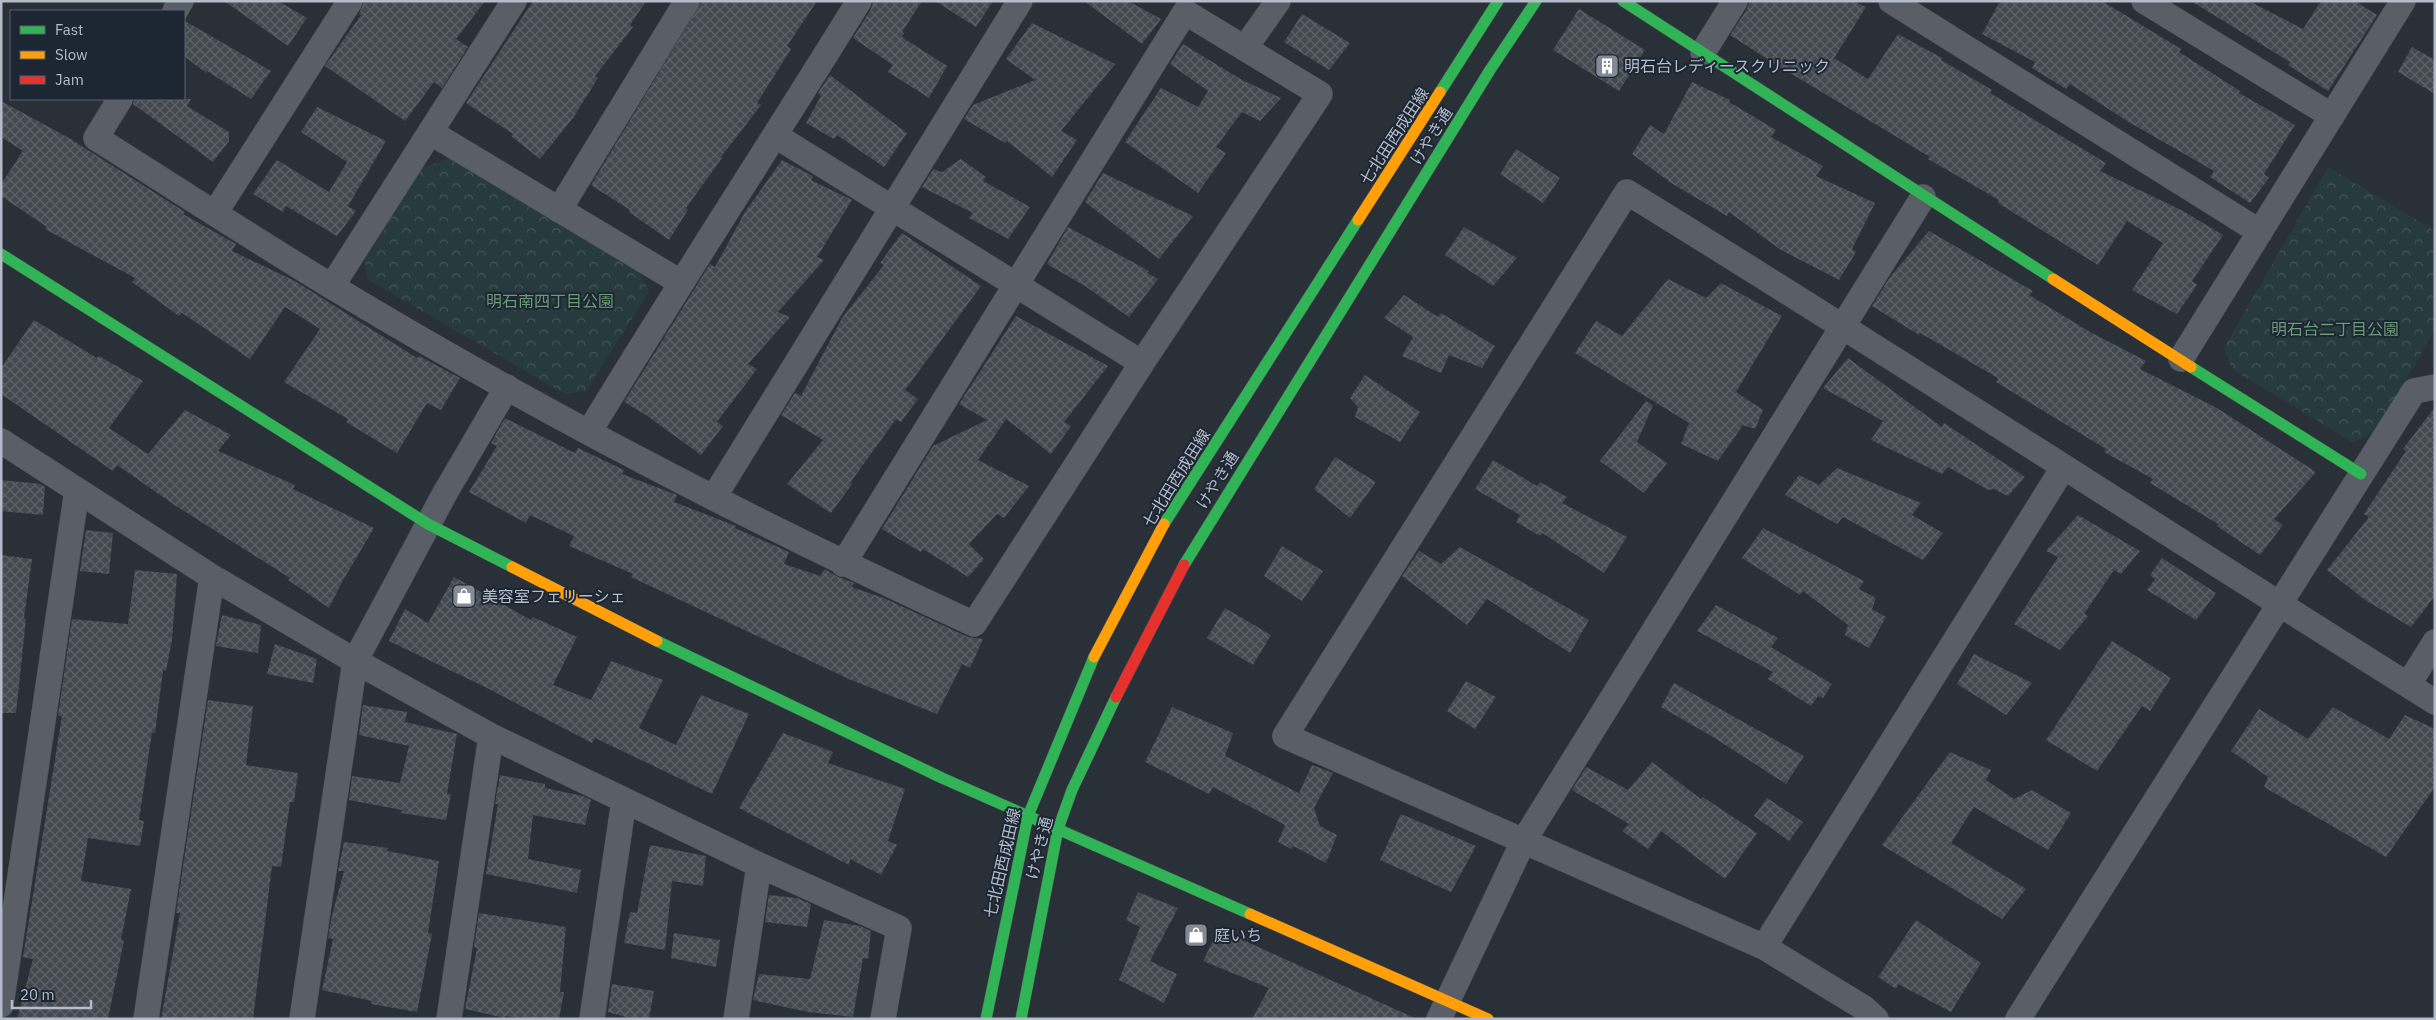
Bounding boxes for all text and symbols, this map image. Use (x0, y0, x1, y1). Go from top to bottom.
legend (10, 10, 185, 100)
text: Fast (55, 20, 83, 39)
text: Slow (55, 45, 88, 64)
building icon: 明石台レディースクリニック (1594, 53, 1620, 79)
place label: 明石台レディースクリニック (1624, 56, 1830, 76)
text: Jam (55, 70, 84, 89)
street label: 七北田西成田線 (1355, 84, 1433, 188)
street label: けやき通 (1406, 104, 1456, 168)
park label: 明石南四丁目公園 (486, 291, 614, 311)
park label: 明石台二丁目公園 (2271, 319, 2399, 339)
street label: 七北田西成田線 (1138, 425, 1214, 531)
street label: けやき通 (1192, 448, 1242, 512)
shop icon: 美容室フェリーシェ (451, 583, 477, 609)
place label: 美容室フェリーシェ (482, 586, 626, 606)
street label: 七北田西成田線 (980, 806, 1024, 920)
street label: けやき通 (1022, 815, 1056, 881)
shop icon: 庭いち (1183, 922, 1209, 948)
place label: 庭いち (1214, 925, 1262, 945)
scale bar (12, 978, 91, 1010)
text: 20 m (20, 985, 55, 1004)

